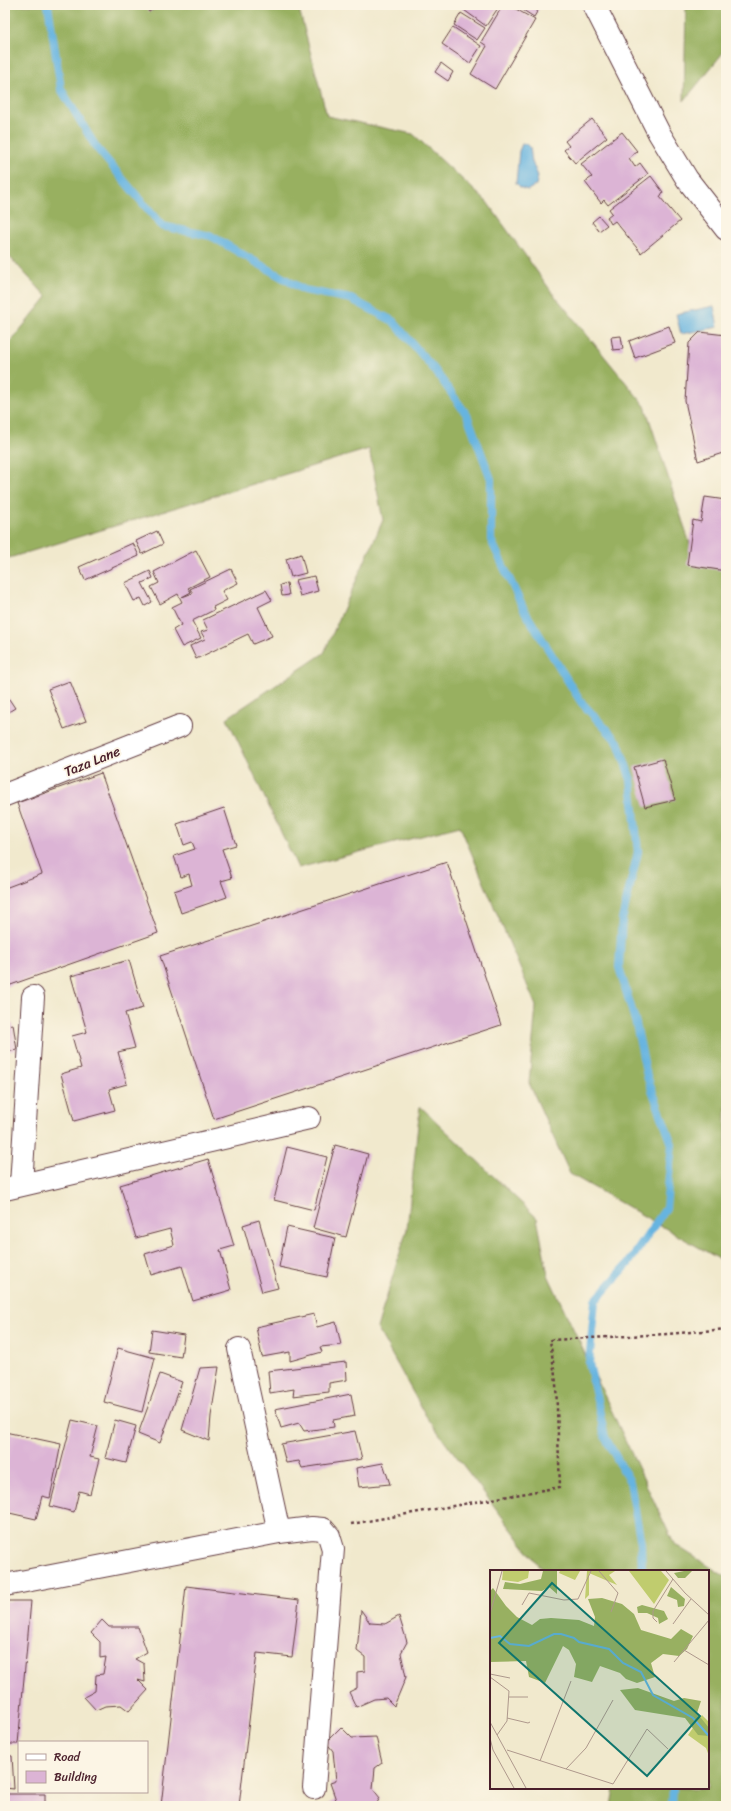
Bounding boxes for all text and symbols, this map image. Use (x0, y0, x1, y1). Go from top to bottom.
street label: Taza Lane (60, 739, 124, 784)
inset map (490, 1570, 709, 1789)
legend (18, 1741, 148, 1793)
text: Road (54, 1746, 81, 1768)
text: Building (54, 1766, 97, 1788)

